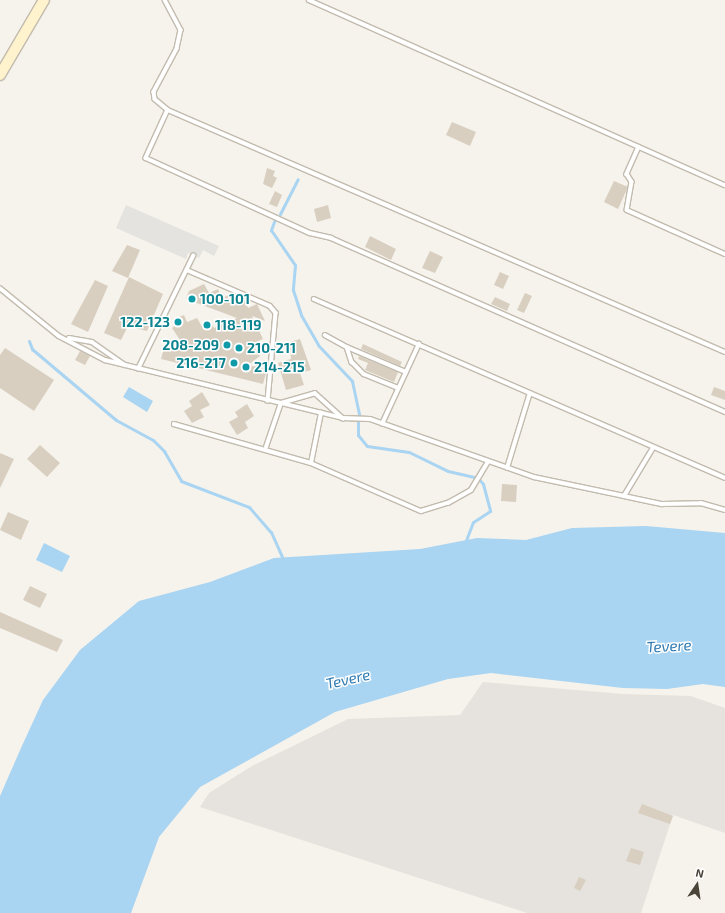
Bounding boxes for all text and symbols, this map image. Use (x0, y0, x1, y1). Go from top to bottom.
place label: 100-101 (200, 291, 250, 307)
marker: 100-101 (187, 294, 197, 304)
place label: 122-123 (120, 314, 170, 330)
marker: 122-123 (173, 317, 183, 327)
place label: 118-119 (215, 317, 262, 333)
marker: 118-119 (202, 320, 212, 330)
place label: 208-209 (162, 337, 219, 353)
marker: 208-209 (222, 340, 232, 350)
place label: 210-211 (247, 340, 296, 356)
marker: 210-211 (234, 343, 244, 353)
place label: 216-217 (176, 355, 226, 371)
marker: 216-217 (229, 358, 239, 368)
place label: 214-215 (254, 359, 305, 375)
marker: 214-215 (241, 362, 251, 372)
water label: Tevere (646, 636, 692, 656)
water label: Tevere (324, 665, 372, 693)
north arrow (677, 865, 717, 905)
text: N (694, 866, 705, 880)

